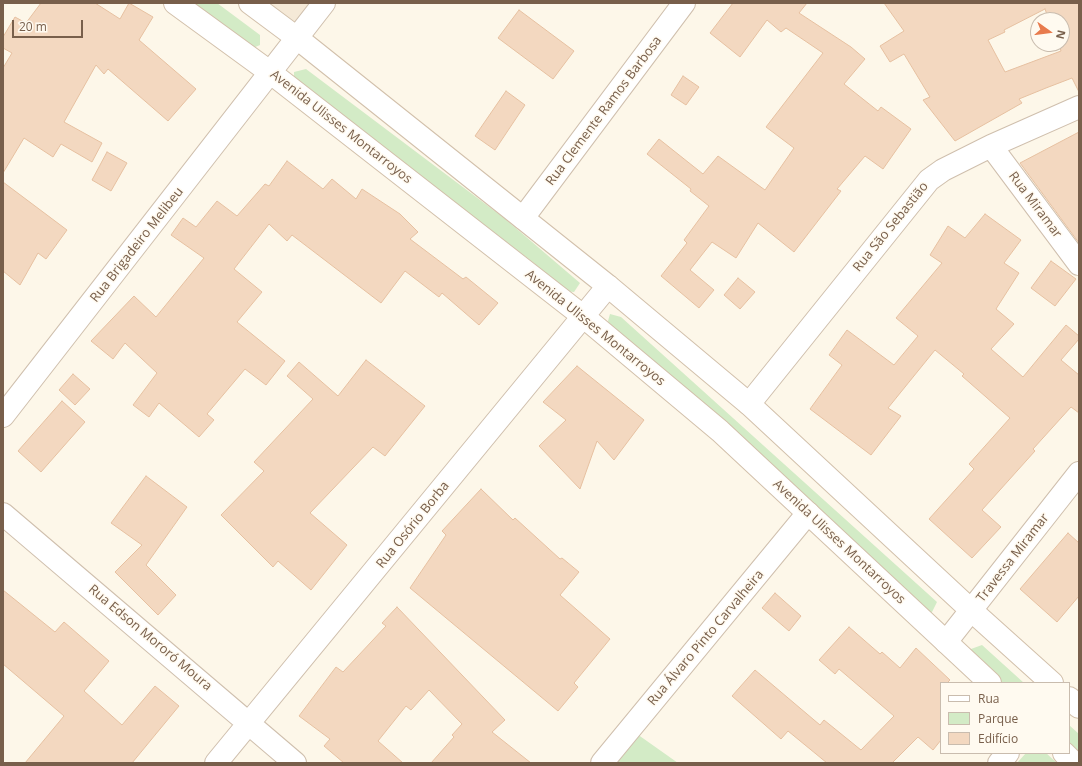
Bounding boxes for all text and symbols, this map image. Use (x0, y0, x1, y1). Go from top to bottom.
scale bar (14, 12, 85, 38)
north arrow (1030, 12, 1070, 52)
text: 20 m (19, 18, 47, 35)
text: N (1053, 29, 1070, 41)
street label: Rua Clemente Ramos Barbosa (543, 33, 665, 189)
street label: Avenida Ulisses Montarroyos (267, 67, 415, 187)
street label: Rua Miramar (1005, 169, 1065, 241)
street label: Rua São Sebastião (850, 179, 932, 275)
street label: Rua Brigadeiro Melibeu (87, 184, 187, 306)
street label: Avenida Ulisses Montarroyos (522, 267, 668, 389)
street label: Avenida Ulisses Montarroyos (770, 476, 908, 608)
street label: Rua Osório Borba (373, 478, 453, 572)
street label: Travessa Miramar (973, 510, 1053, 606)
street label: Rua Álvaro Pinto Carvalheira (645, 567, 767, 709)
street label: Rua Edson Mororó Moura (85, 582, 215, 694)
legend (940, 682, 1070, 754)
text: Rua (978, 690, 999, 707)
text: Parque (978, 710, 1018, 727)
text: Edifício (978, 730, 1018, 747)

